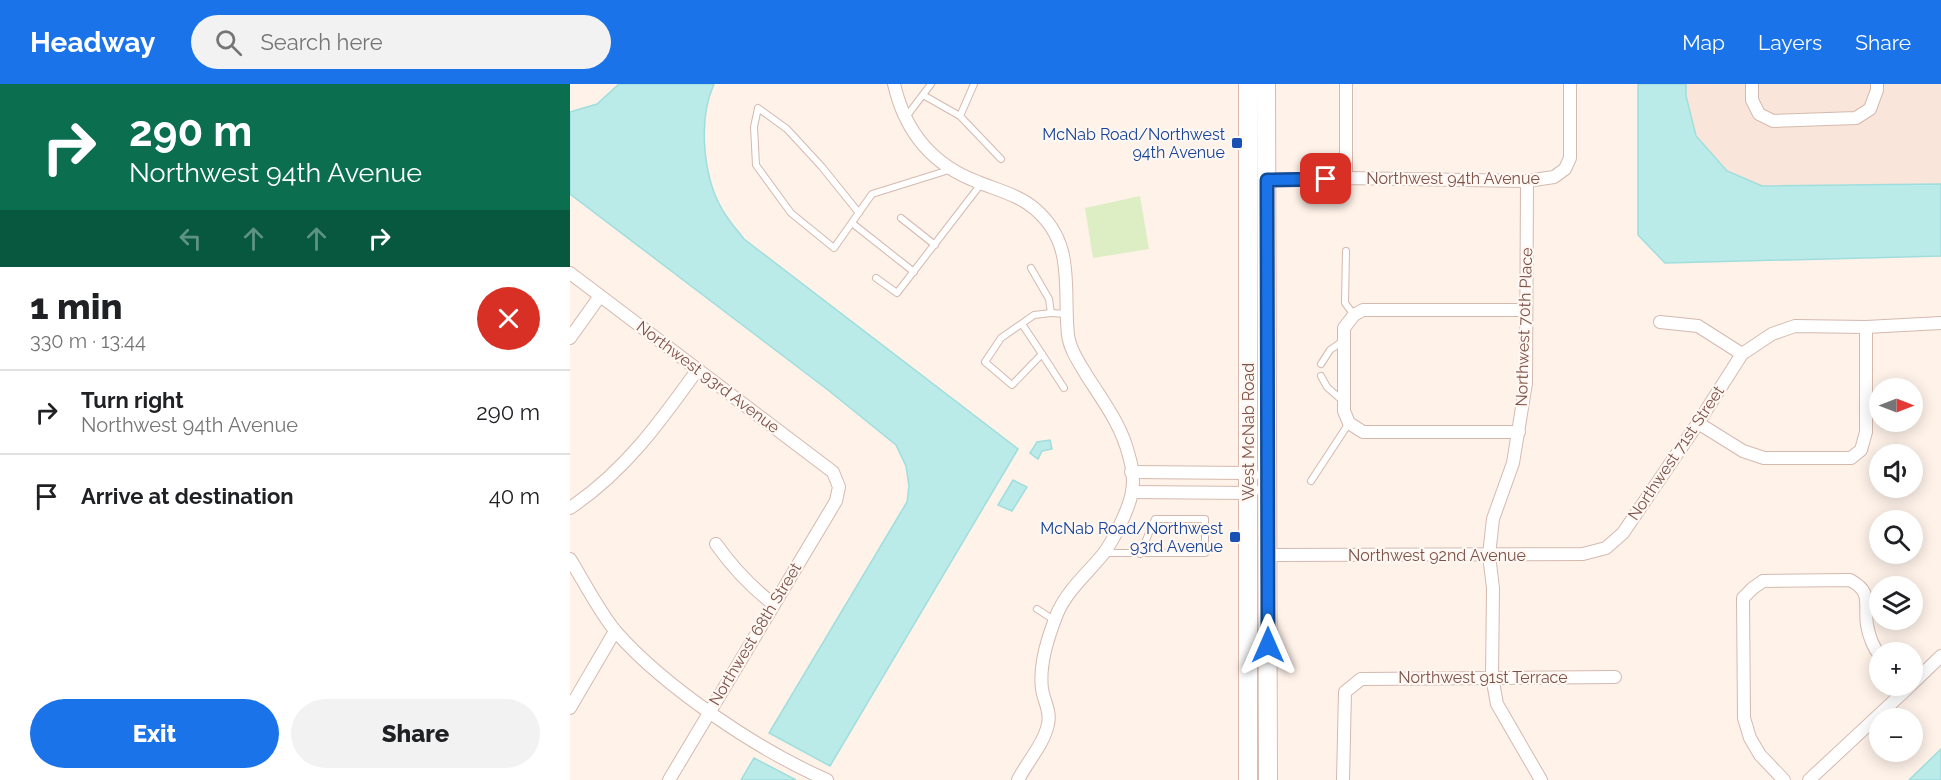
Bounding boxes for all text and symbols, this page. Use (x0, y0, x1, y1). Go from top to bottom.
search box (191, 15, 611, 69)
text: Headway (30, 26, 155, 59)
icon: search (212, 26, 245, 59)
text: Search here (260, 29, 383, 55)
text: Map (1682, 30, 1725, 55)
text: Layers (1758, 30, 1822, 55)
text: Share (1855, 30, 1911, 55)
text: 290 m (129, 107, 252, 156)
icon: right (30, 108, 108, 186)
place label: McNab Road/Northwest 94th Avenue (1042, 125, 1226, 162)
marker: McNab Road/Northwest 94th Avenue (1230, 136, 1244, 150)
pin (1300, 153, 1351, 204)
text: Northwest 94th Avenue (129, 157, 422, 188)
icon: arrive (1309, 162, 1342, 195)
street label: Northwest 94th Avenue (1366, 169, 1540, 188)
icon: left (174, 222, 207, 255)
icon: ahead (237, 222, 270, 255)
icon: ahead (300, 222, 333, 255)
icon: right (363, 222, 396, 255)
street label: Northwest 70th Place (1512, 247, 1536, 407)
text: 1 min (30, 285, 122, 327)
button: close (477, 287, 540, 350)
street label: Northwest 93rd Avenue (633, 317, 783, 437)
text: 330 m · 13:44 (30, 329, 146, 353)
street label: West McNab Road (1239, 363, 1258, 501)
north arrow (1869, 378, 1923, 432)
map controls (1869, 378, 1923, 762)
street label: Northwest 71st Street (1624, 382, 1728, 524)
text: Turn right (81, 387, 184, 413)
icon: right (30, 396, 63, 429)
text: 290 m (476, 399, 540, 425)
text: Northwest 94th Avenue (81, 413, 298, 437)
button: sound (1869, 444, 1923, 498)
icon: arrive (30, 480, 63, 513)
text: Arrive at destination (81, 483, 294, 509)
text: 40 m (489, 483, 540, 509)
button: search (1869, 510, 1923, 564)
place label: McNab Road/Northwest 93rd Avenue (1040, 519, 1224, 556)
marker: McNab Road/Northwest 93rd Avenue (1228, 530, 1242, 544)
street label: Northwest 92nd Avenue (1348, 546, 1526, 565)
street label: Northwest 68th Street (705, 559, 806, 709)
button: layers (1869, 576, 1923, 630)
position arrow (1236, 613, 1300, 677)
button: + (1869, 642, 1923, 696)
street label: Northwest 91st Terrace (1398, 668, 1568, 687)
button: Exit (30, 699, 279, 768)
button: Share (291, 699, 540, 768)
button: − (1869, 708, 1923, 762)

